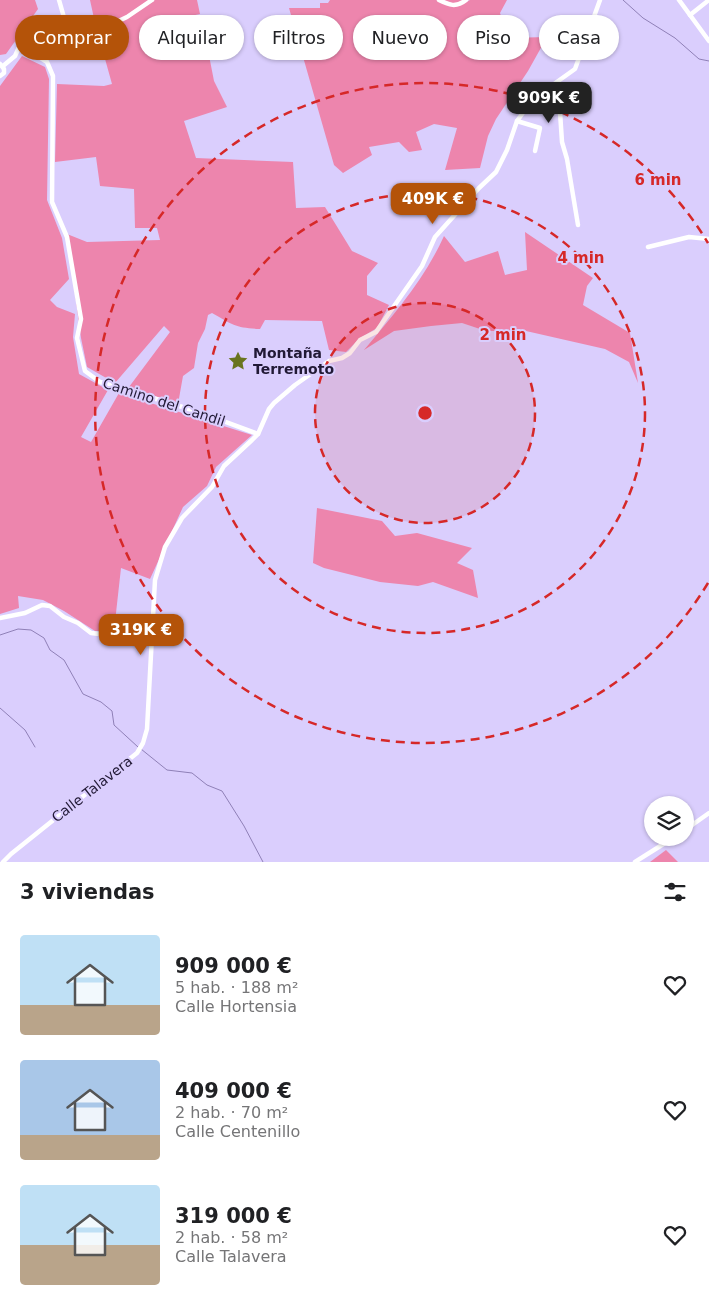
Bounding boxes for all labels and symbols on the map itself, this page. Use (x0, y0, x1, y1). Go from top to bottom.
pin: 909K € (508, 82, 590, 124)
text: 6 min (634, 171, 682, 189)
pin: 409K € (392, 182, 474, 225)
text: 4 min (557, 249, 605, 267)
text: 2 min (479, 326, 527, 344)
place label: Montaña Terremoto (253, 345, 334, 377)
place icon: Montaña Terremoto (227, 350, 249, 372)
street label: Camino del Candil (101, 375, 227, 429)
centre of rings (416, 404, 434, 422)
pin: 319K € (100, 614, 182, 656)
street label: Calle Talavera (49, 753, 135, 825)

